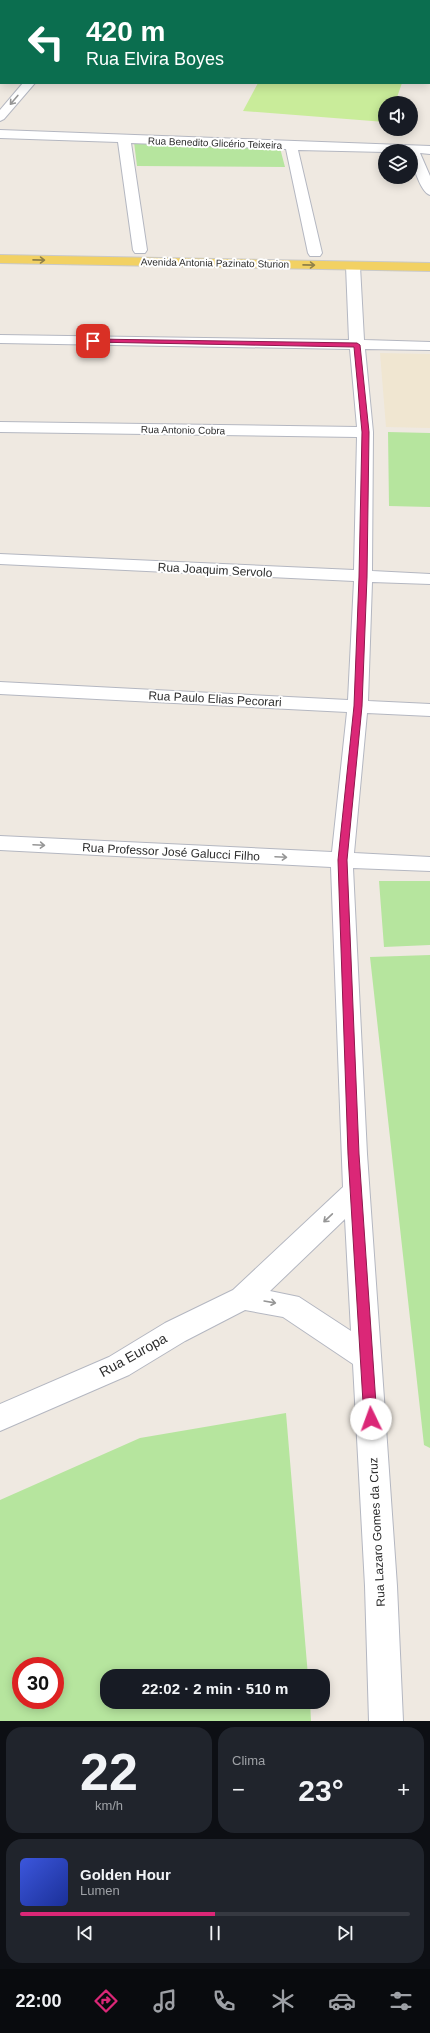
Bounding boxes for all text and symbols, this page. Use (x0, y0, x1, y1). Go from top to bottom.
icon: left (20, 16, 72, 68)
text: 420 m (86, 16, 165, 47)
text: Rua Elvira Boyes (86, 49, 224, 69)
one-way arrow (10, 95, 19, 105)
map controls (378, 96, 418, 184)
button: sound (378, 96, 418, 136)
street label: Rua Benedito Glicério Teixeira (148, 135, 283, 151)
button: layers (378, 144, 418, 184)
one-way arrow (32, 256, 45, 264)
street label: Avenida Antonia Pazinato Sturion (141, 256, 289, 270)
one-way arrow (302, 261, 315, 269)
pin (76, 324, 110, 358)
icon: arrive (82, 330, 104, 352)
street label: Rua Antonio Cobra (141, 424, 226, 436)
street label: Rua Joaquim Servolo (157, 560, 273, 580)
street label: Rua Paulo Elias Pecorari (148, 689, 282, 709)
street label: Rua Professor José Galucci Filho (82, 840, 261, 864)
one-way arrow (32, 841, 45, 849)
one-way arrow (274, 853, 287, 861)
one-way arrow (323, 1213, 333, 1222)
one-way arrow (263, 1299, 276, 1307)
street label: Rua Europa (96, 1330, 170, 1380)
position arrow (350, 1398, 392, 1440)
street label: Rua Lazaro Gomes da Cruz (366, 1457, 388, 1607)
speed limit sign: 30 (12, 1657, 64, 1709)
text: 22:02 · 2 min · 510 m (142, 1680, 288, 1697)
text: 22 (80, 1743, 138, 1801)
text: Clima (232, 1753, 265, 1768)
text: 23° (298, 1774, 344, 1807)
text: − (232, 1777, 245, 1802)
text: + (397, 1777, 410, 1802)
text: km/h (95, 1798, 123, 1813)
text: Golden Hour (80, 1866, 171, 1883)
text: Lumen (80, 1883, 120, 1898)
icon: previous (74, 1922, 96, 1944)
icon: pause (204, 1922, 226, 1944)
icon: next (334, 1922, 356, 1944)
icon: directions (92, 1987, 120, 2015)
icon: music (151, 1987, 179, 2015)
icon: phone (210, 1987, 238, 2015)
icon: climate (269, 1987, 297, 2015)
icon: car (328, 1987, 356, 2015)
icon: filters (387, 1987, 415, 2015)
text: 22:00 (15, 1991, 61, 2011)

